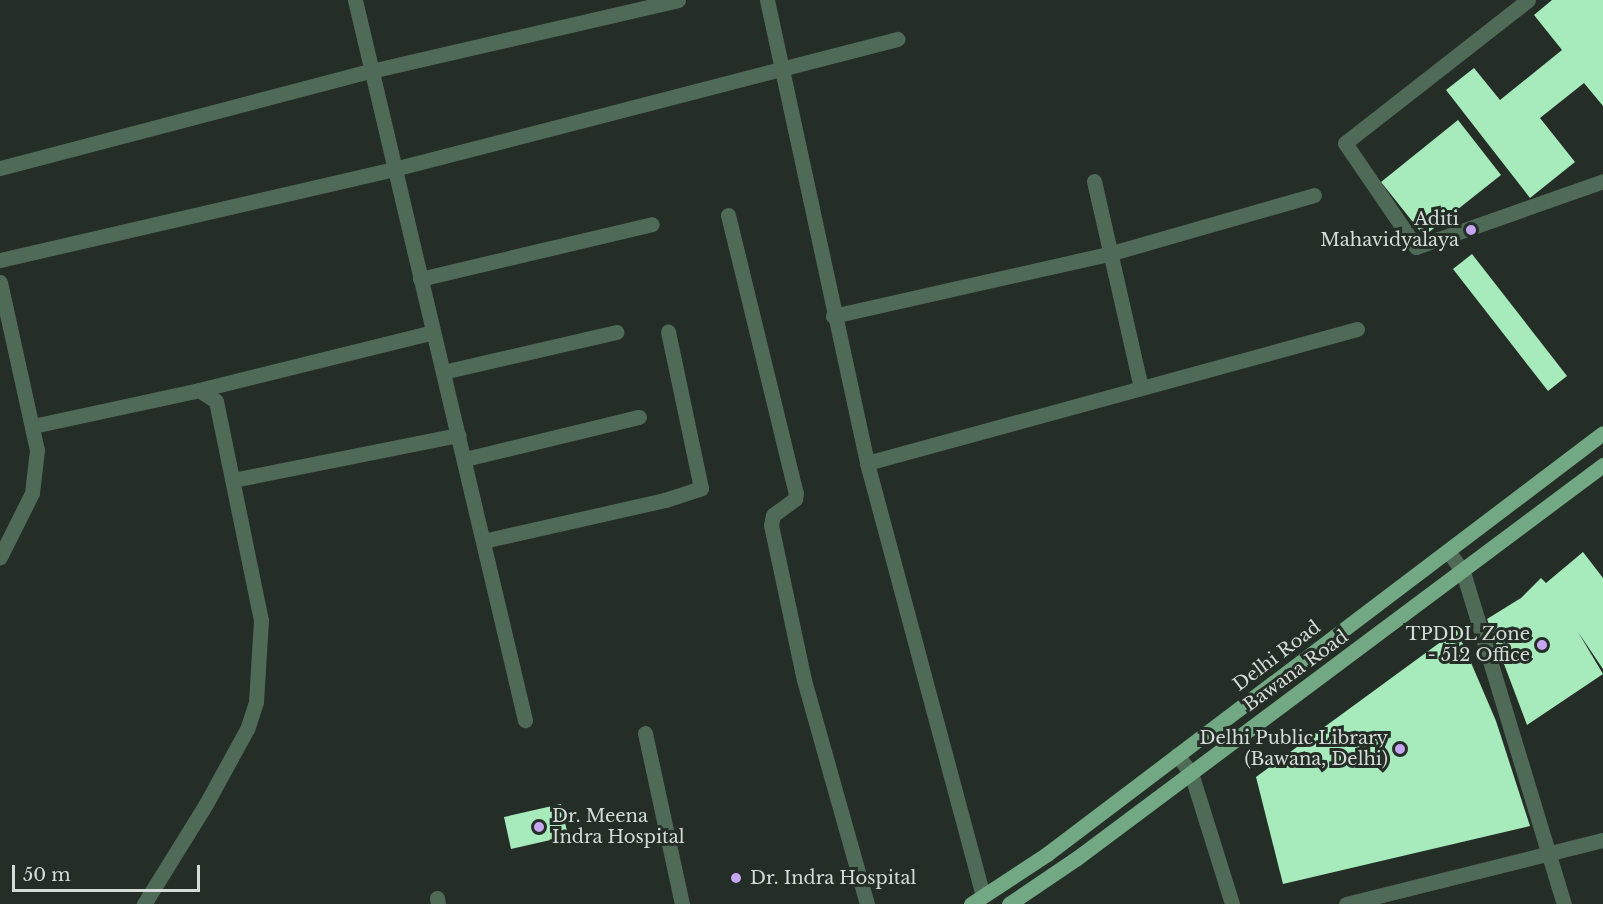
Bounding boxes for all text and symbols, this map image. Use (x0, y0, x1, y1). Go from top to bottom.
place label: Aditi Mahavidyalaya (1320, 209, 1459, 252)
marker: Aditi Mahavidyalaya (1464, 223, 1478, 237)
street label: Delhi Road (1229, 616, 1325, 696)
place label: TPDDL Zone - 512 Office (1405, 624, 1530, 666)
street label: Bawana Road (1239, 626, 1353, 716)
marker: TPDDL Zone - 512 Office (1535, 638, 1549, 652)
place label: Delhi Public Library (Bawana, Delhi) (1200, 728, 1388, 771)
marker: Delhi Public Library (Bawana, Delhi) (1393, 742, 1407, 756)
place label: Dr. Meena Indra Hospital (552, 806, 685, 848)
marker: Dr. Meena Indra Hospital (530, 818, 548, 836)
scale bar (15, 853, 202, 891)
text: 50 m (23, 864, 71, 886)
place label: Dr. Indra Hospital (750, 867, 917, 889)
marker: Dr. Indra Hospital (727, 869, 745, 887)

